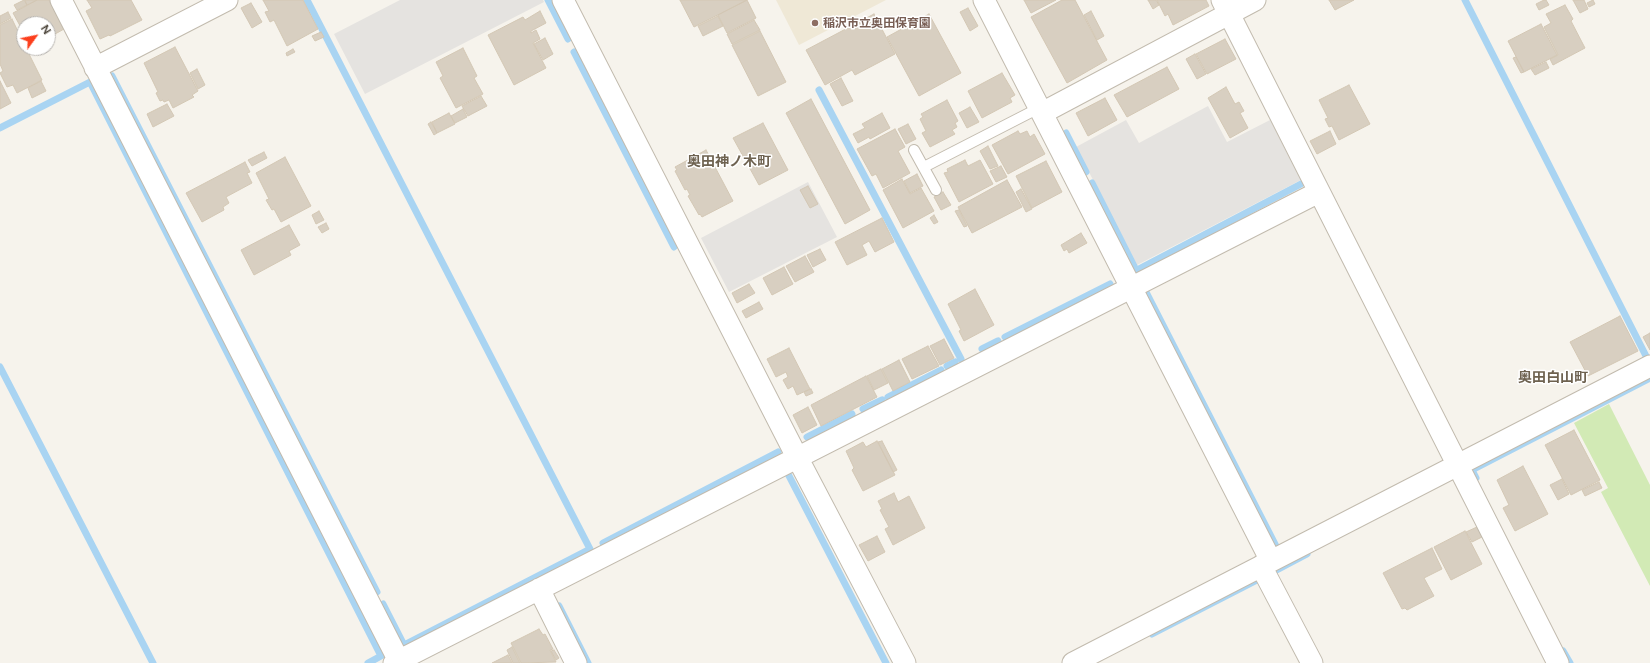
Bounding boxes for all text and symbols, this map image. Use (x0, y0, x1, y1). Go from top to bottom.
north arrow (16, 16, 56, 56)
place label: 稲沢市立奥田保育園 (823, 16, 931, 30)
marker: 稲沢市立奥田保育園 (810, 18, 820, 28)
text: N (38, 23, 53, 37)
district label: 奥田神ノ木町 (687, 154, 771, 170)
district label: 奥田白山町 (1518, 370, 1588, 386)

